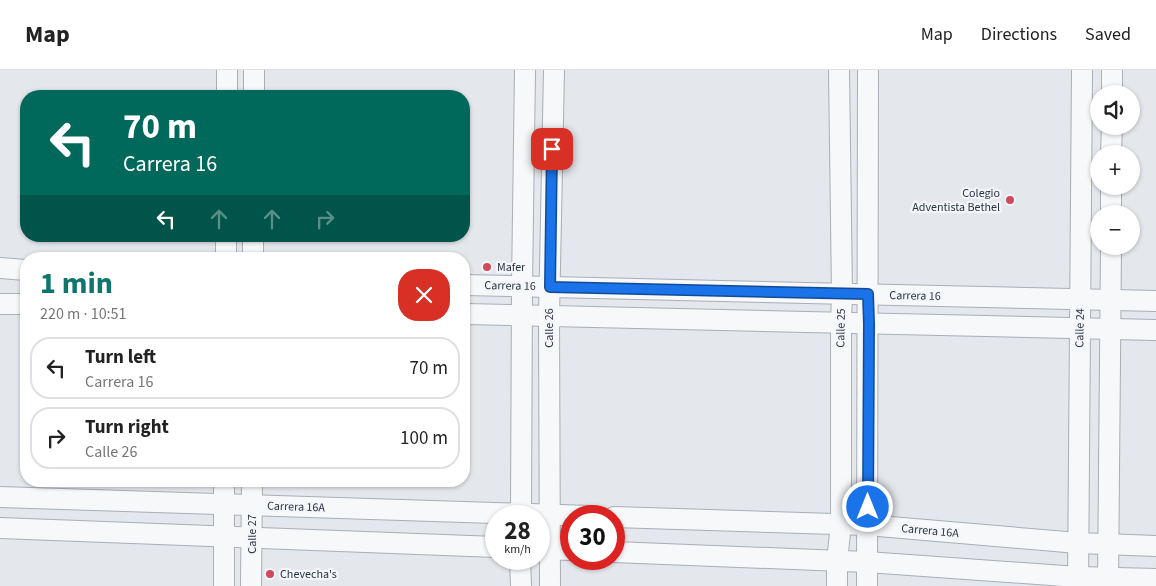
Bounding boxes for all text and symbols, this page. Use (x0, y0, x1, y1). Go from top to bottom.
text: Map (25, 17, 70, 52)
text: Map (921, 22, 953, 47)
text: Directions (981, 22, 1057, 47)
text: Saved (1085, 22, 1131, 47)
map controls (1090, 85, 1140, 255)
button: sound (1090, 85, 1140, 135)
text: 70 m (123, 102, 197, 152)
icon: left (40, 110, 105, 175)
pin (531, 128, 573, 170)
icon: arrive (538, 135, 566, 163)
button: + (1090, 145, 1140, 195)
text: Carrera 16 (123, 148, 217, 180)
place label: Colegio Adventista Bethel (912, 185, 1000, 216)
marker: Colegio Adventista Bethel (1004, 194, 1016, 206)
icon: left (152, 205, 180, 233)
icon: ahead (205, 205, 233, 233)
icon: ahead (258, 205, 286, 233)
icon: right (311, 205, 339, 233)
button: − (1090, 205, 1140, 255)
place label: Mafer (497, 259, 526, 276)
marker: Mafer (481, 261, 493, 273)
text: 1 min (40, 262, 113, 305)
button: close (398, 269, 450, 321)
street label: Carrera 16 (484, 277, 536, 295)
street label: Carrera 16 (889, 287, 941, 305)
text: 220 m · 10:51 (40, 303, 127, 325)
street label: Calle 26 (541, 308, 558, 348)
street label: Calle 25 (832, 308, 850, 348)
street label: Calle 24 (1071, 308, 1089, 348)
text: Turn left (85, 344, 156, 371)
icon: left (42, 354, 70, 382)
text: 70 m (410, 355, 448, 382)
text: Carrera 16 (85, 371, 153, 393)
text: Turn right (85, 414, 169, 441)
icon: right (42, 424, 70, 452)
text: 100 m (400, 425, 448, 452)
text: Calle 26 (85, 441, 137, 463)
position arrow (841, 480, 893, 532)
street label: Carrera 16A (267, 497, 326, 517)
speed limit sign: 30 (560, 505, 625, 570)
text: 28 (504, 513, 531, 549)
street label: Calle 27 (244, 514, 261, 554)
street label: Carrera 16A (900, 520, 960, 542)
text: km/h (504, 541, 531, 558)
place label: Chevecha's (280, 566, 337, 583)
marker: Chevecha's (264, 568, 276, 580)

